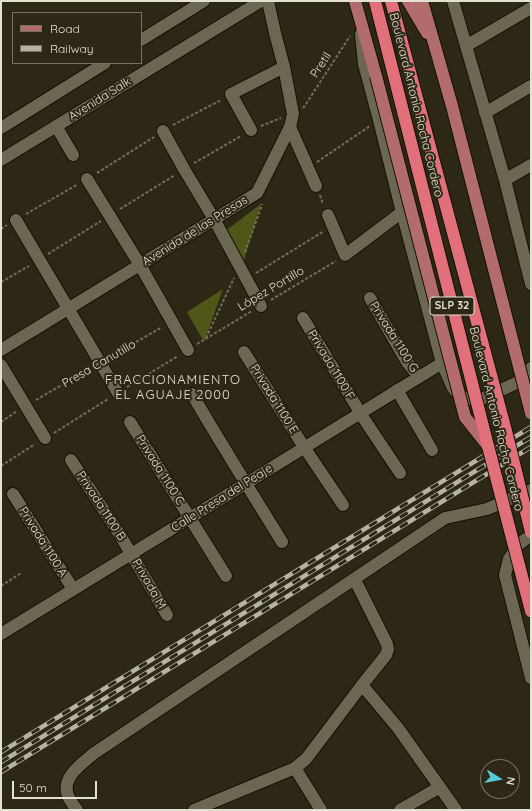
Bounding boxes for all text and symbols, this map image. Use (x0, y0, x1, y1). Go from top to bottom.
street label: Boulevard Antonio Rocha Cordero (386, 11, 446, 199)
legend (12, 12, 142, 64)
text: Road (50, 21, 80, 36)
text: Railway (50, 41, 94, 56)
street label: Pretil (307, 49, 335, 81)
street label: Avenida Salk (66, 74, 134, 124)
street label: Avenida de las Presas (140, 193, 250, 269)
street label: López Portillo (235, 264, 307, 314)
road number: SLP 32 (430, 297, 474, 315)
street label: Privada 1100 G (367, 299, 421, 375)
street label: Boulevard Antonio Rocha Cordero (466, 325, 526, 513)
street label: Privada 1100 F (304, 327, 358, 403)
street label: Presa Canutillo (60, 337, 138, 391)
street label: Privada 1100 E (247, 362, 301, 436)
district label: FRACCIONAMIENTO EL AGUAJE 2000 (105, 372, 241, 403)
street label: Privada 1100 C (133, 432, 187, 508)
street label: Calle Presa del Peaje (169, 461, 275, 535)
street label: Privada 1100 B (73, 469, 129, 543)
street label: Privada 1100 A (16, 504, 70, 580)
street label: Privada M (129, 556, 169, 612)
north arrow (480, 759, 520, 799)
scale bar (14, 773, 99, 799)
text: N (503, 776, 518, 786)
text: 50 m (19, 780, 47, 795)

